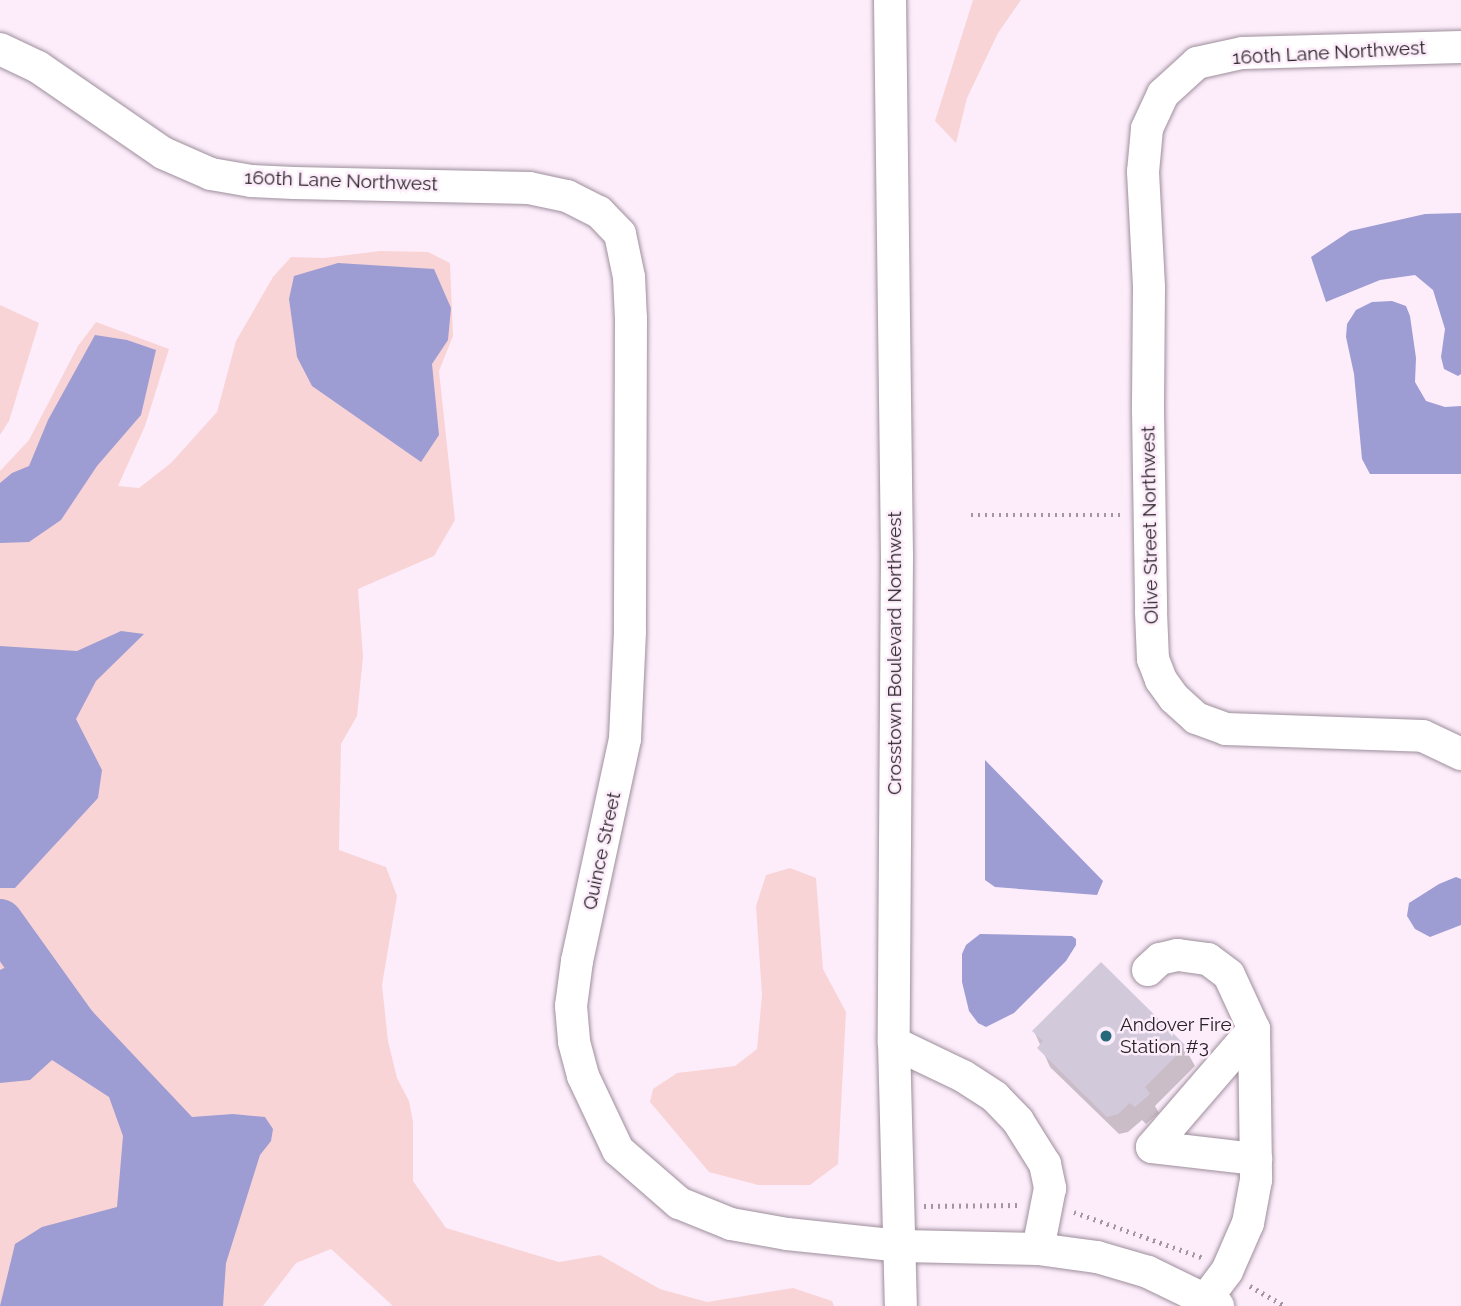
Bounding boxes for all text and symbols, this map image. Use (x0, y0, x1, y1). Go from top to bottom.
street label: 160th Lane Northwest (1232, 37, 1426, 69)
street label: 160th Lane Northwest (244, 166, 438, 196)
street label: Olive Street Northwest (1137, 426, 1163, 624)
street label: Crosstown Boulevard Northwest (884, 511, 906, 795)
street label: Quince Street (578, 790, 626, 912)
place label: Andover Fire Station #3 (1120, 1014, 1232, 1058)
marker: Andover Fire Station #3 (1098, 1028, 1114, 1044)

